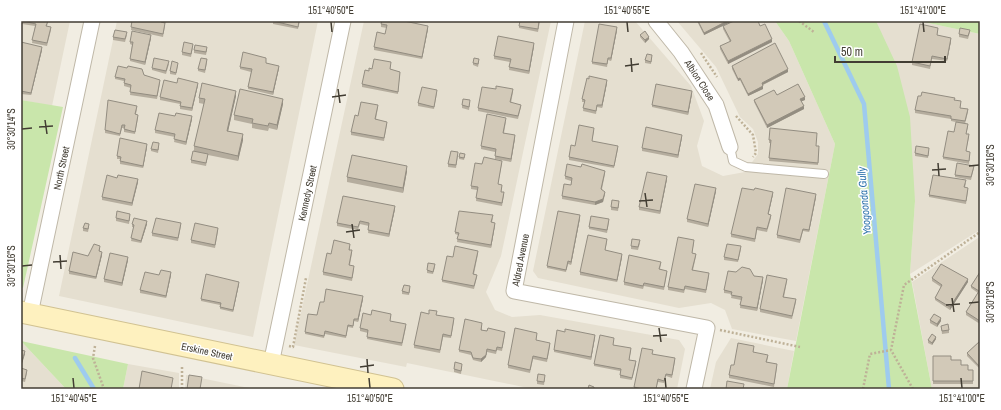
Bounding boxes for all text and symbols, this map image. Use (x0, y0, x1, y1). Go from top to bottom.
text: 151°40'50"E (308, 4, 354, 17)
text: 151°40'55"E (604, 4, 650, 17)
text: 151°41'00"E (900, 4, 946, 17)
scale bar (835, 38, 945, 64)
text: 50 m (841, 44, 863, 60)
street label: Albion Close (681, 56, 718, 104)
text: 30°30'14"S (5, 108, 18, 150)
street label: North Street (51, 144, 73, 191)
text: 30°30'16"S (984, 144, 997, 186)
street label: Kennedy Street (295, 163, 320, 222)
water label: Yoogoonda Gully (854, 166, 874, 236)
street label: Aldred Avenue (509, 232, 532, 288)
text: 30°30'16"S (5, 245, 18, 287)
text: 30°30'18"S (984, 281, 997, 323)
street label: Erskine Street (180, 340, 234, 363)
text: 151°40'45"E (51, 392, 97, 405)
text: 151°40'50"E (347, 392, 393, 405)
text: 151°40'55"E (643, 392, 689, 405)
text: 151°41'00"E (939, 392, 985, 405)

